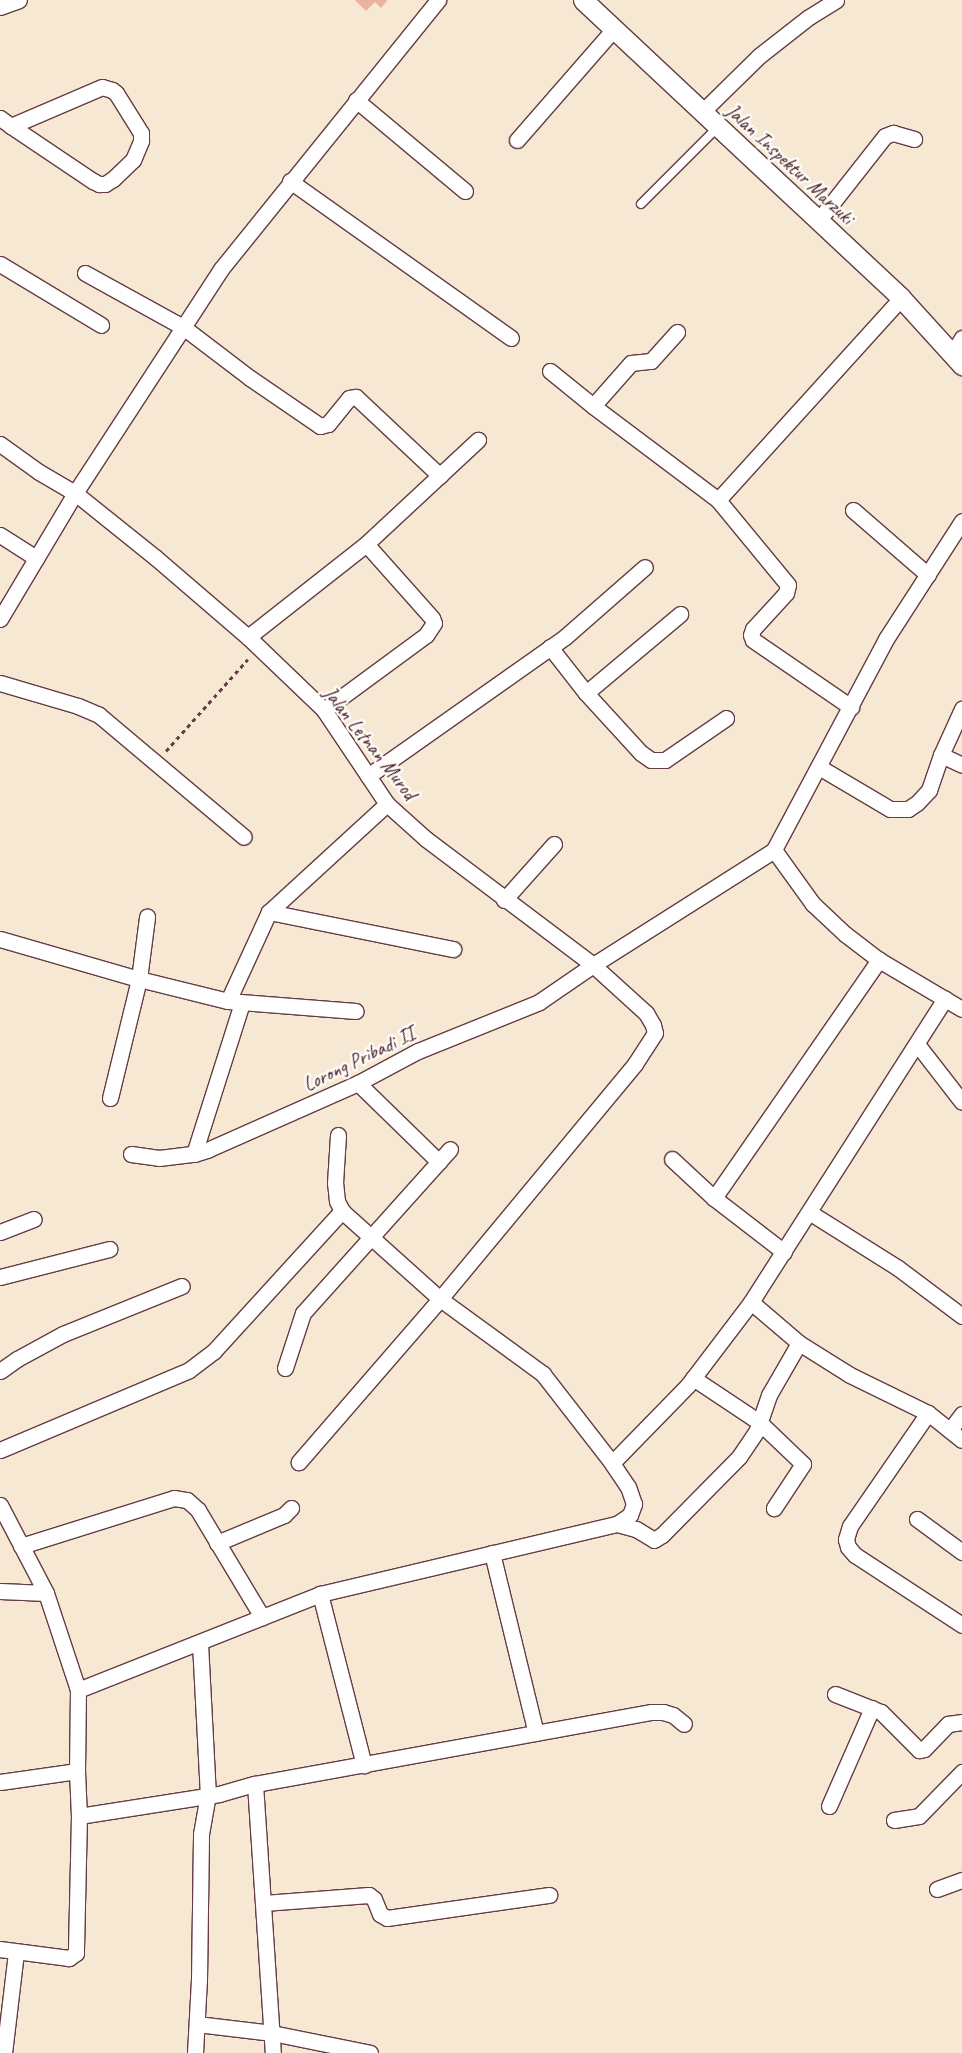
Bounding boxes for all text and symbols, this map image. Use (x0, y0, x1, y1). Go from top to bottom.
street label: Jalan Inspektur Marzuki (721, 99, 859, 229)
street label: Jalan Letnan Murod (319, 682, 421, 804)
street label: Lorong Pribadi II (300, 1022, 418, 1096)

